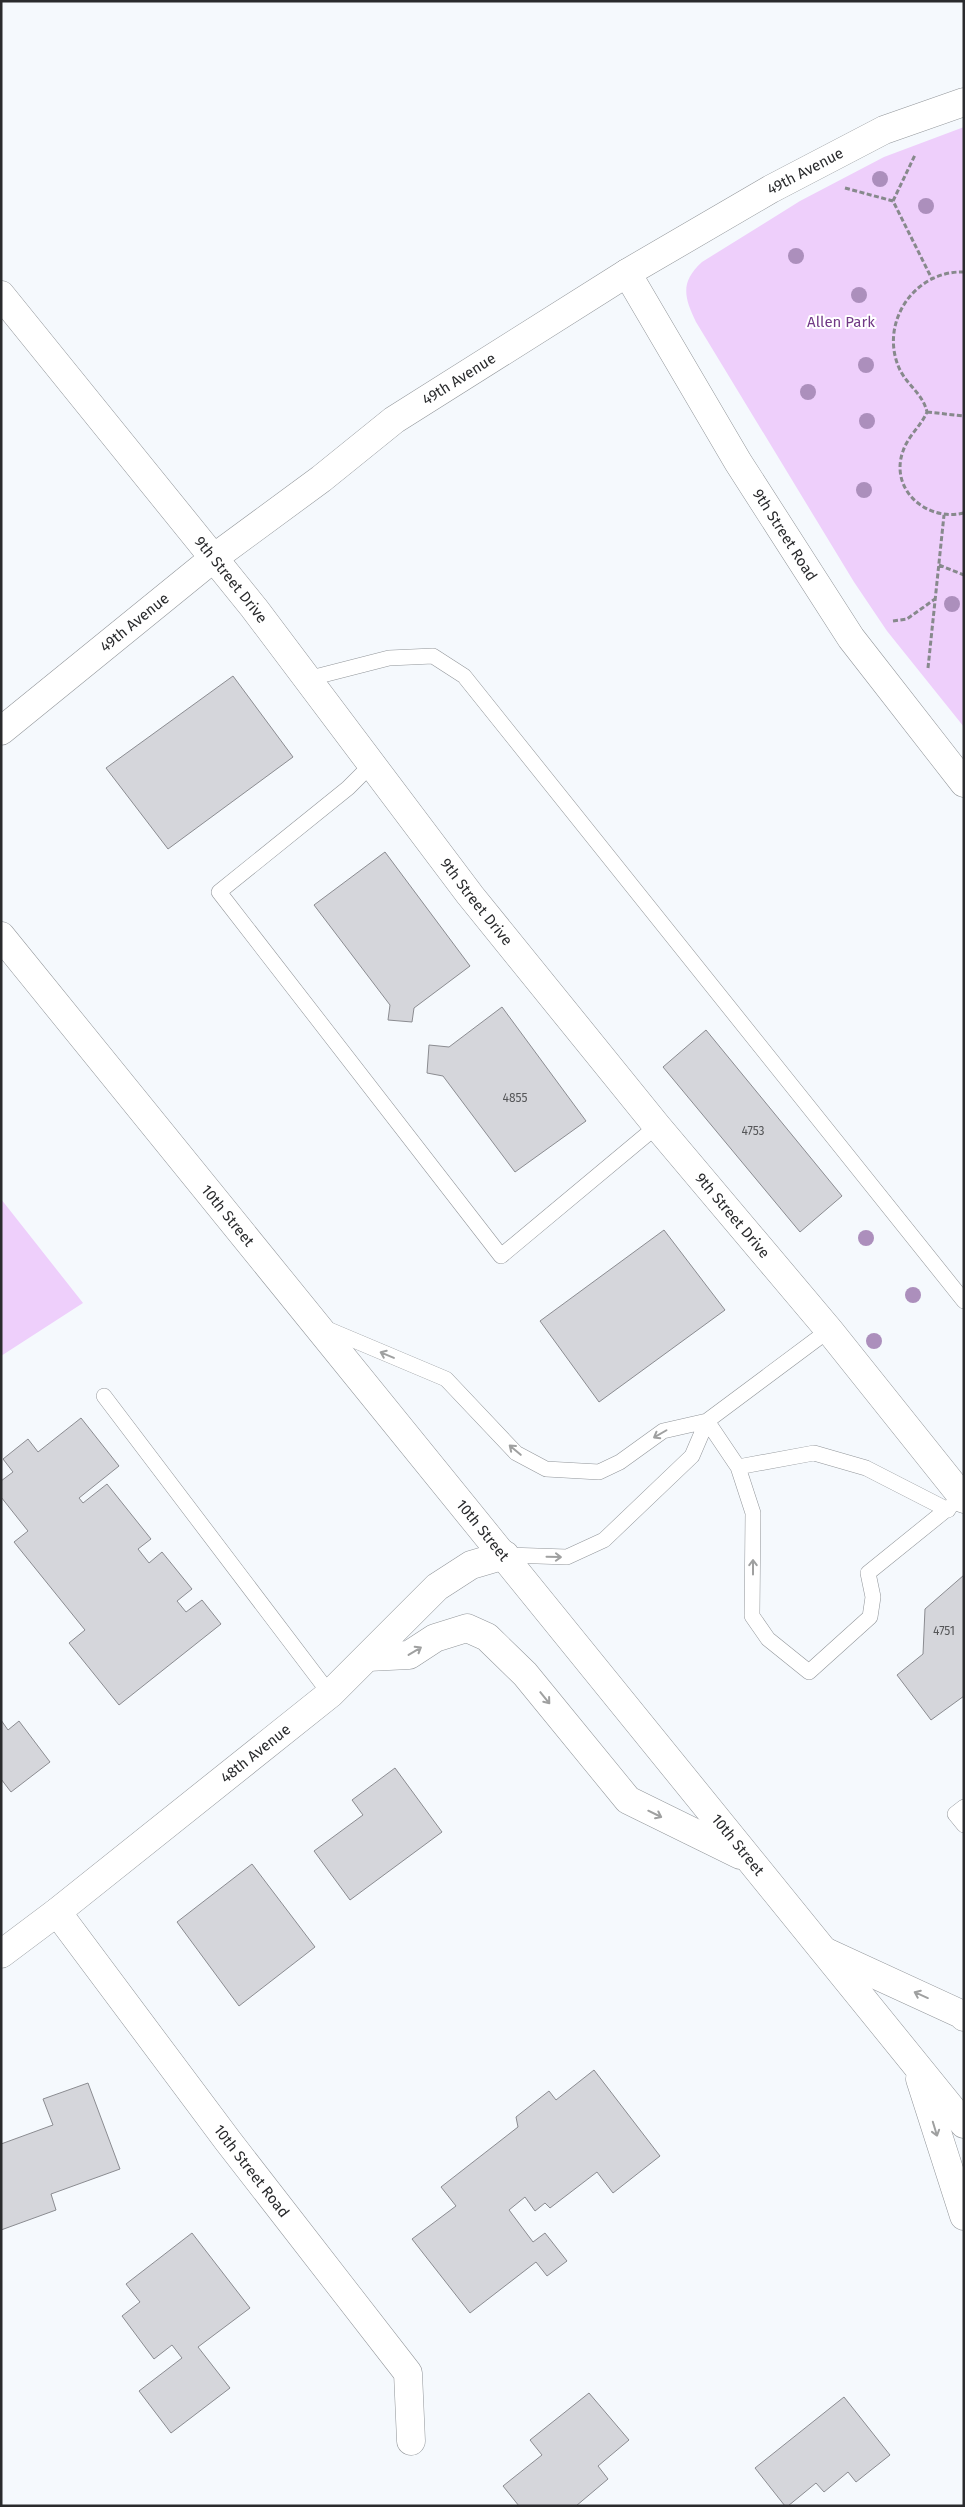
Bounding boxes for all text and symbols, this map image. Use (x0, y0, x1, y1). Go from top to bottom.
street label: 49th Avenue (764, 144, 846, 199)
park label: Allen Park (807, 313, 875, 331)
street label: 49th Avenue (419, 349, 499, 409)
street label: 9th Street Road (749, 486, 821, 584)
street label: 9th Street Drive (191, 533, 271, 627)
street label: 49th Avenue (96, 589, 173, 656)
street label: 9th Street Drive (437, 855, 516, 949)
house number: 4855 (503, 1091, 527, 1105)
house number: 4753 (741, 1124, 765, 1138)
street label: 9th Street Drive (691, 1169, 774, 1262)
street label: 10th Street (197, 1181, 258, 1250)
one-way arrow (380, 1349, 395, 1359)
one-way arrow (653, 1429, 668, 1439)
one-way arrow (508, 1445, 521, 1456)
street label: 10th Street (452, 1496, 513, 1565)
one-way arrow (545, 1552, 561, 1561)
one-way arrow (748, 1559, 758, 1576)
house number: 4751 (933, 1624, 955, 1638)
one-way arrow (408, 1645, 422, 1655)
one-way arrow (539, 1691, 550, 1704)
street label: 48th Avenue (217, 1720, 294, 1787)
one-way arrow (648, 1809, 663, 1819)
street label: 10th Street (708, 1811, 768, 1880)
one-way arrow (914, 1990, 929, 2000)
one-way arrow (931, 2120, 941, 2136)
street label: 10th Street Road (210, 2121, 293, 2221)

